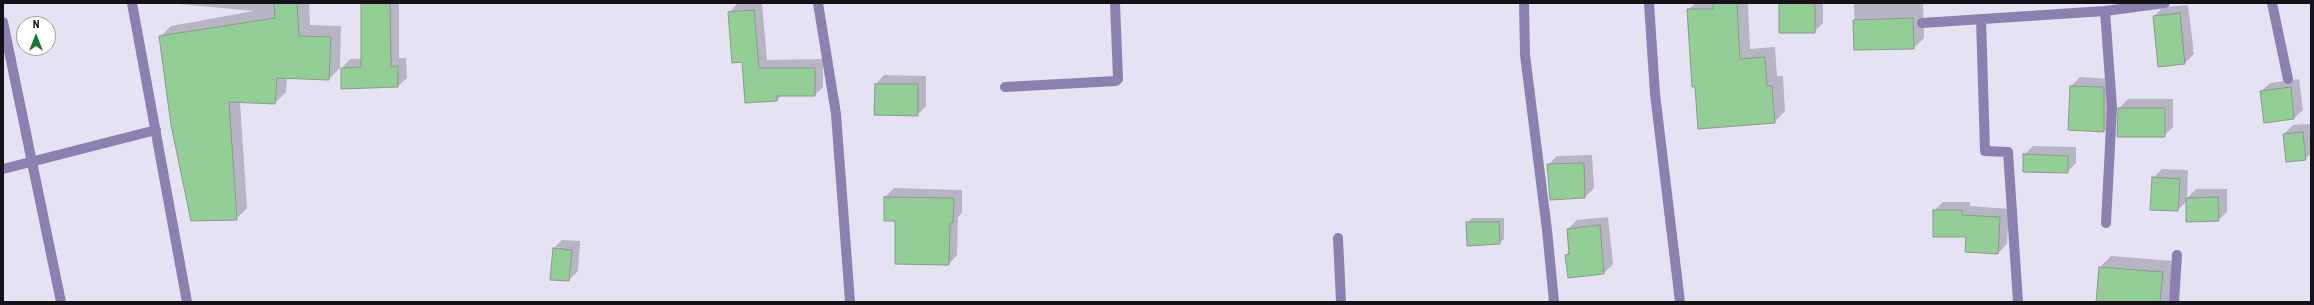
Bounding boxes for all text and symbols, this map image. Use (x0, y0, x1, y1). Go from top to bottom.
north arrow (16, 16, 56, 56)
text: N (33, 18, 39, 31)

